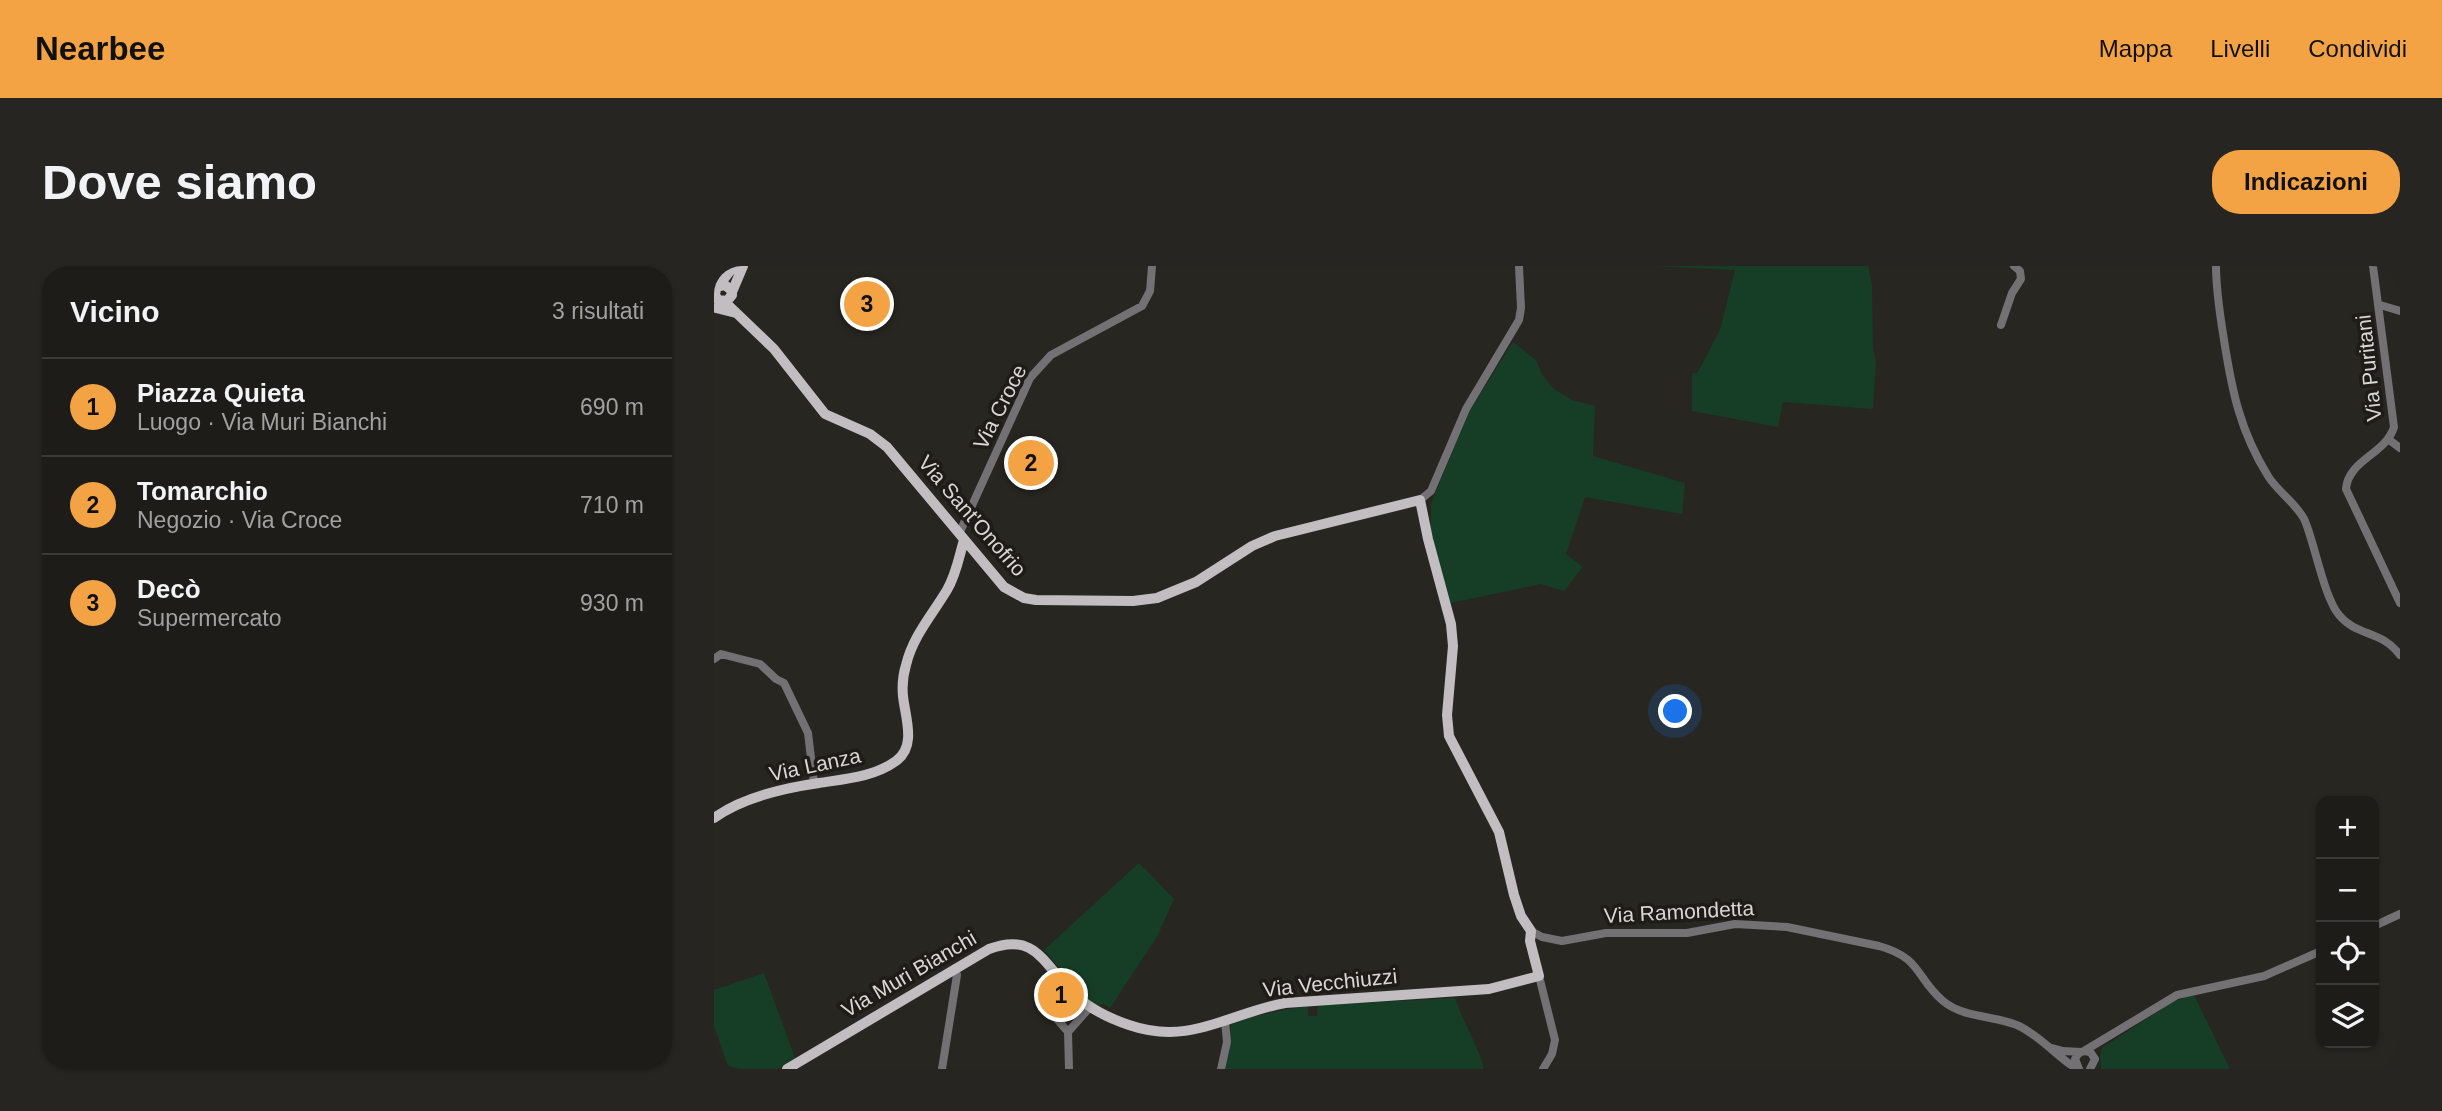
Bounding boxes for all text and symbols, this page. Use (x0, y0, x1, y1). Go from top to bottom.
text: Nearbee (35, 30, 165, 67)
text: Mappa (2099, 35, 2172, 62)
text: Livelli (2210, 35, 2270, 62)
text: Condividi (2308, 35, 2407, 62)
button: Indicazioni (2212, 150, 2400, 214)
text: Dove siamo (42, 155, 317, 209)
pin: 3 (844, 278, 890, 330)
text: Vicino (70, 295, 159, 328)
text: 3 risultati (552, 298, 644, 324)
street label: Via Puritani (2351, 314, 2386, 422)
street label: Via Croce (968, 361, 1031, 453)
text: Piazza Quieta (137, 378, 305, 408)
text: 1 (87, 394, 99, 420)
text: 690 m (580, 394, 644, 420)
text: Luogo · Via Muri Bianchi (137, 409, 387, 435)
pin: 2 (1008, 437, 1054, 489)
street label: Via Sant'Onofrio (914, 451, 1031, 581)
text: Tomarchio (137, 476, 268, 506)
text: 2 (87, 492, 99, 518)
text: 710 m (580, 492, 644, 518)
text: Negozio · Via Croce (137, 507, 342, 533)
text: Decò (137, 574, 201, 604)
text: 3 (87, 590, 99, 616)
text: 930 m (580, 590, 644, 616)
text: Supermercato (137, 605, 281, 631)
your location (1658, 694, 1692, 728)
street label: Via Lanza (767, 744, 863, 785)
map controls (2316, 796, 2379, 1048)
button: + (2316, 796, 2379, 859)
button: − (2316, 859, 2379, 922)
street label: Via Ramondetta (1603, 896, 1755, 927)
button: locate (2316, 922, 2379, 985)
street label: Via Muri Bianchi (837, 926, 980, 1021)
street label: Via Vecchiuzzi (1262, 964, 1398, 1001)
pin: 1 (1038, 969, 1084, 1021)
button: layers (2316, 985, 2379, 1048)

